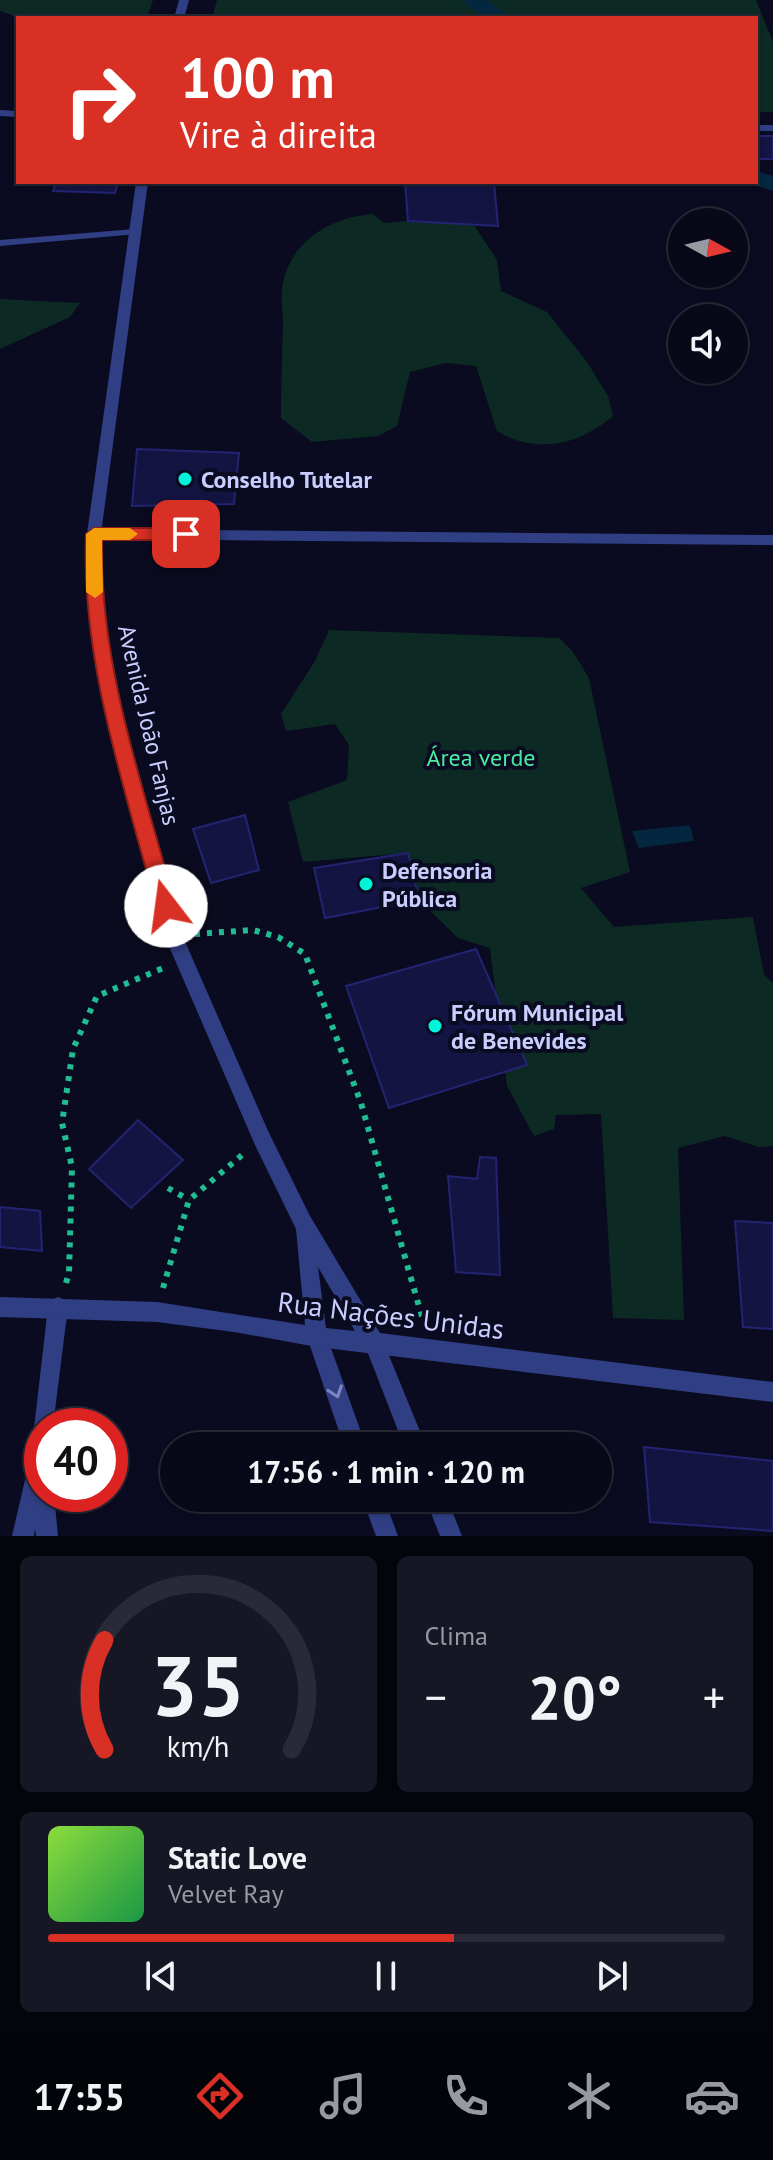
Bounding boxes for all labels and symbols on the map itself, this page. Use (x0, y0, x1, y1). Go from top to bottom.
north arrow (668, 208, 748, 288)
place label: Conselho Tutelar (201, 464, 373, 495)
marker: Conselho Tutelar (176, 470, 194, 488)
pin (152, 500, 220, 568)
street label: Avenida João Fanjas (111, 622, 187, 828)
park label: Área verde (426, 742, 536, 773)
place label: Defensoria Pública (382, 855, 492, 914)
position arrow (124, 864, 208, 948)
marker: Defensoria Pública (357, 875, 375, 893)
place label: Fórum Municipal de Benevides (451, 997, 624, 1056)
marker: Fórum Municipal de Benevides (426, 1017, 444, 1035)
street label: Rua Nações Unidas (276, 1283, 506, 1347)
one-way arrow (327, 1384, 343, 1398)
speed limit sign: 40 (24, 1408, 128, 1512)

